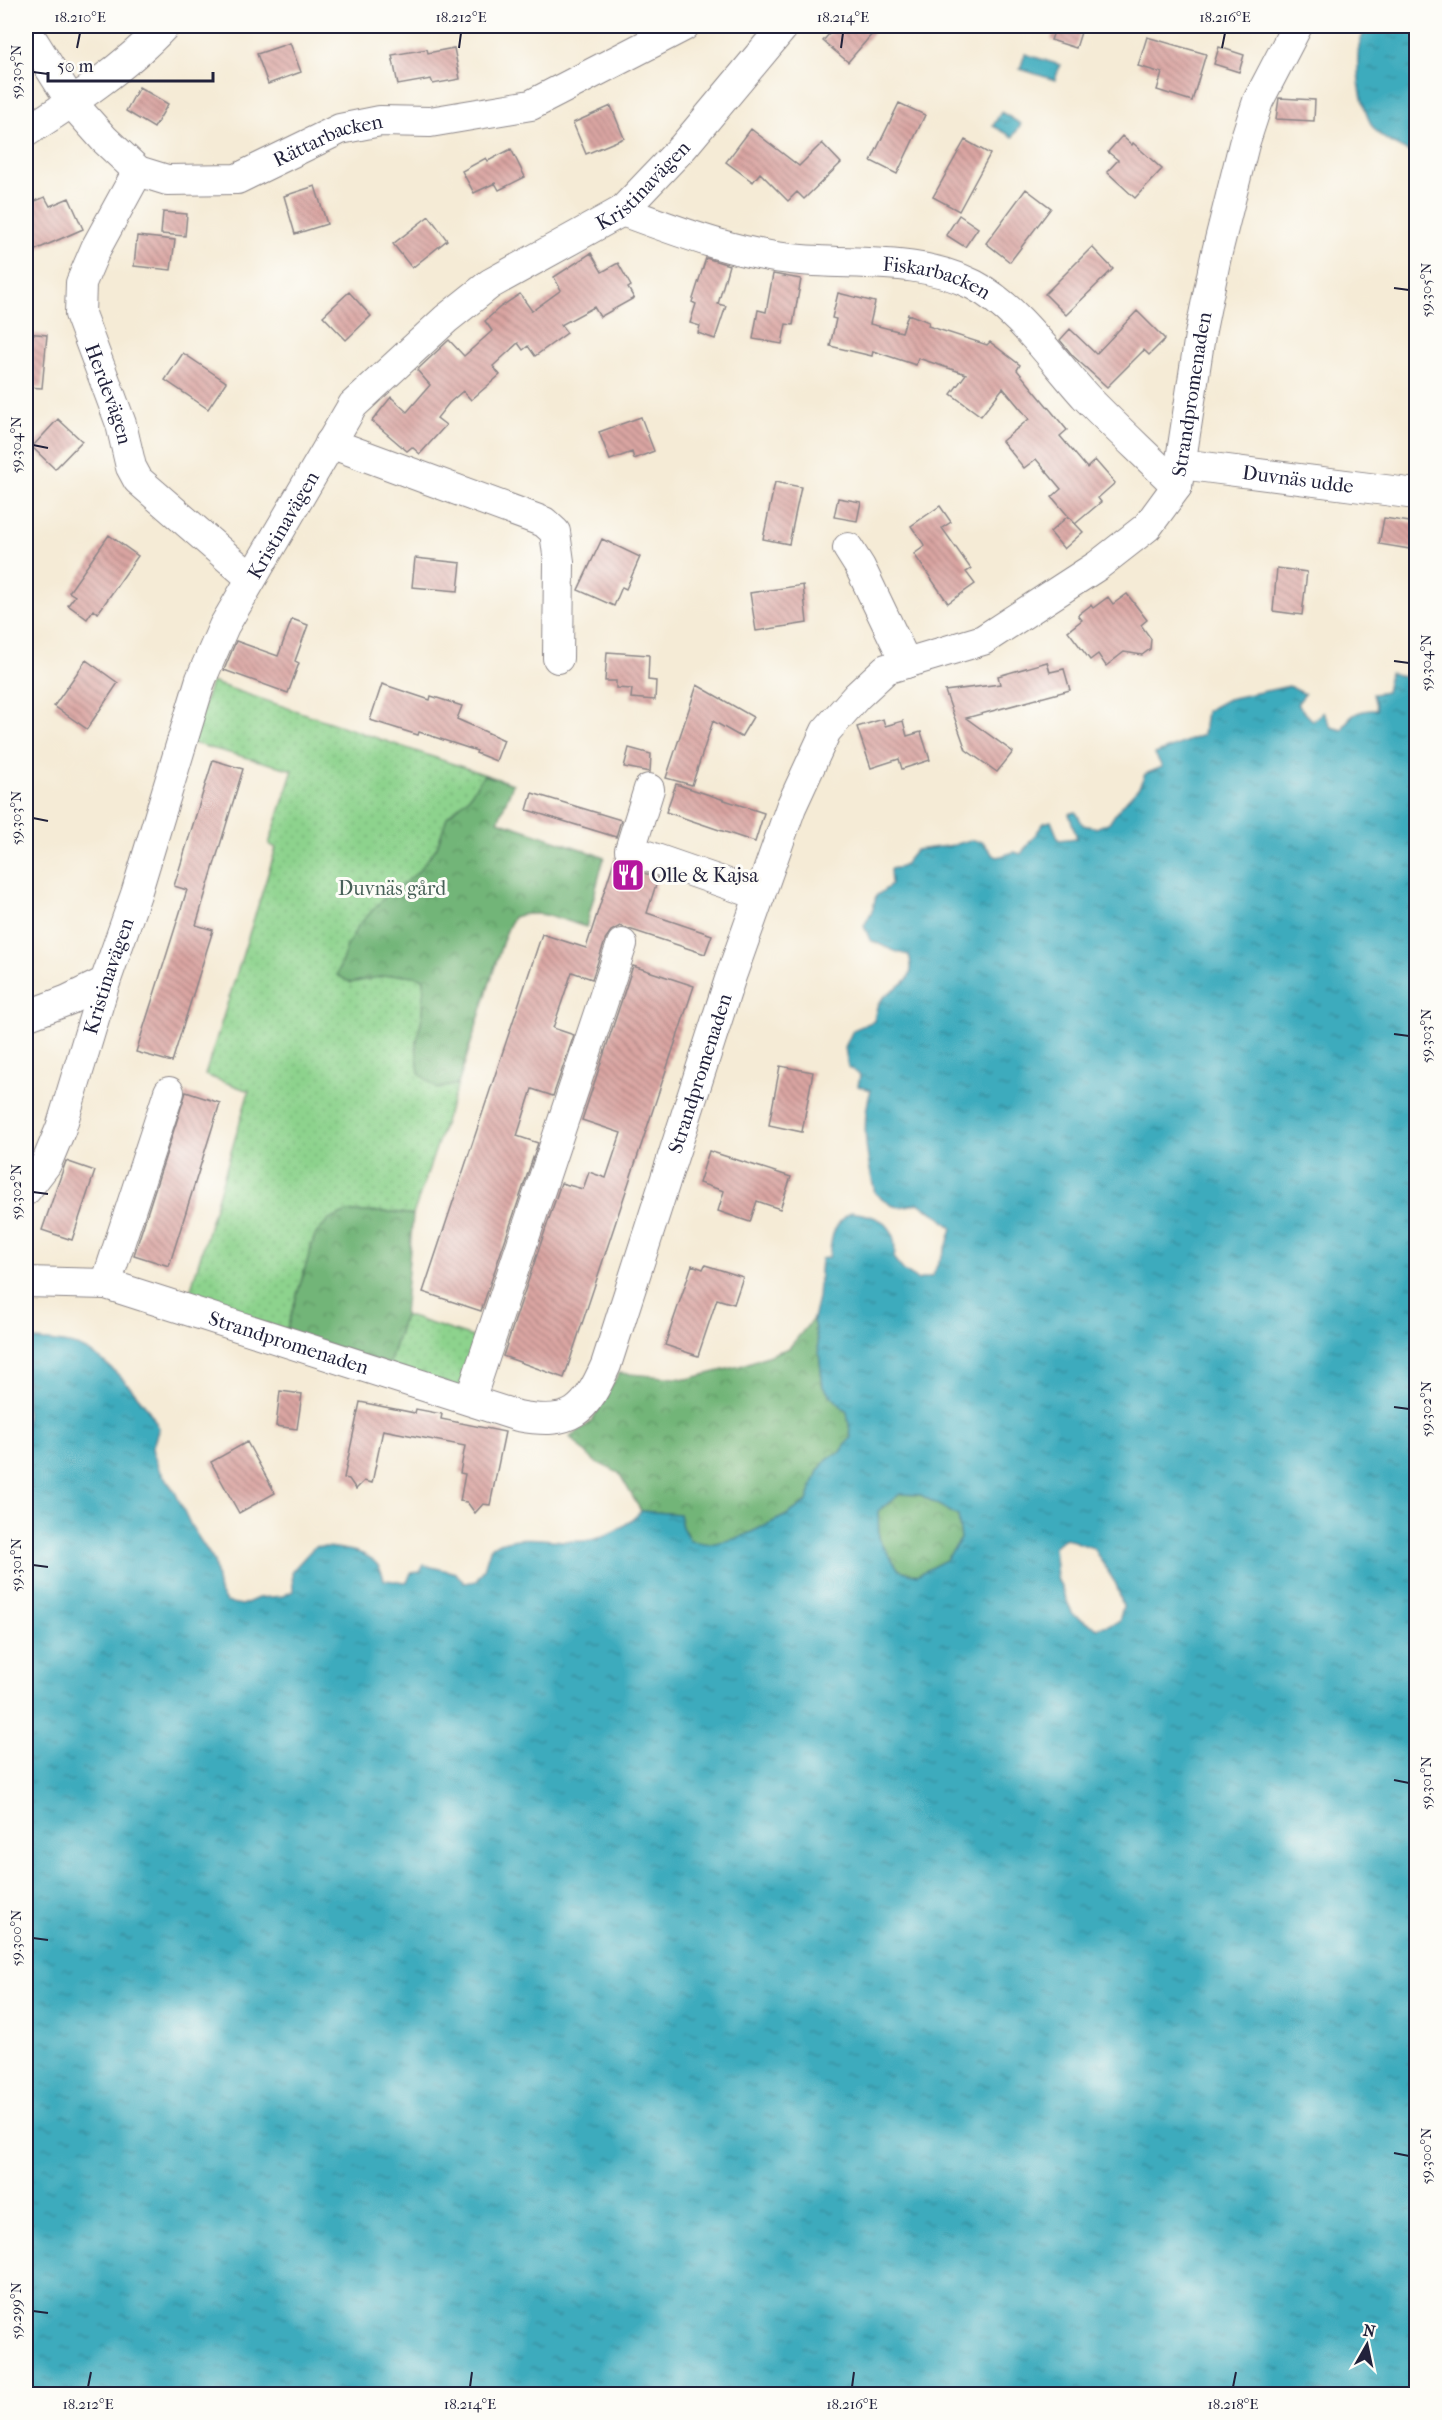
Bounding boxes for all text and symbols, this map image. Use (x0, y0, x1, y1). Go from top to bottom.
text: 18.210°E (54, 8, 106, 26)
text: 18.212°E (435, 8, 487, 26)
text: 18.214°E (817, 8, 869, 26)
text: 18.216°E (1199, 8, 1251, 26)
text: 59.305°N (7, 44, 25, 100)
scale bar (48, 45, 213, 83)
text: 50 m (57, 56, 94, 77)
street label: Rättarbacken (269, 109, 385, 171)
street label: Kristinavägen (592, 135, 695, 235)
street label: Fiskarbacken (882, 252, 996, 304)
text: 59.305°N (1417, 262, 1435, 318)
street label: Strandpromenaden (1167, 309, 1216, 478)
street label: Herdevägen (81, 340, 137, 447)
text: 59.304°N (7, 416, 25, 474)
street label: Duvnäs udde (1241, 460, 1355, 497)
street label: Kristinavägen (242, 466, 324, 583)
text: 59.304°N (1417, 634, 1435, 692)
text: 59.303°N (7, 790, 25, 845)
restaurant icon: Olle & Kajsa (610, 857, 646, 893)
place label: Olle & Kajsa (651, 864, 759, 887)
park label: Duvnäs gård (338, 877, 447, 900)
street label: Kristinavägen (78, 914, 138, 1037)
street label: Strandpromenaden (663, 990, 736, 1156)
text: 59.303°N (1417, 1008, 1435, 1063)
text: 59.302°N (7, 1163, 25, 1220)
street label: Strandpromenaden (206, 1306, 372, 1379)
text: 59.302°N (1417, 1380, 1435, 1437)
text: 59.301°N (7, 1537, 25, 1592)
text: 59.301°N (1417, 1755, 1435, 1810)
text: 59.300°N (7, 1909, 25, 1966)
text: 59.300°N (1417, 2127, 1435, 2184)
text: 59.299°N (7, 2282, 25, 2340)
north arrow (1337, 2315, 1397, 2375)
text: N (1362, 2320, 1378, 2341)
text: 18.212°E (62, 2395, 114, 2413)
text: 18.214°E (444, 2395, 496, 2413)
text: 18.216°E (826, 2395, 878, 2413)
text: 18.218°E (1207, 2395, 1259, 2413)

